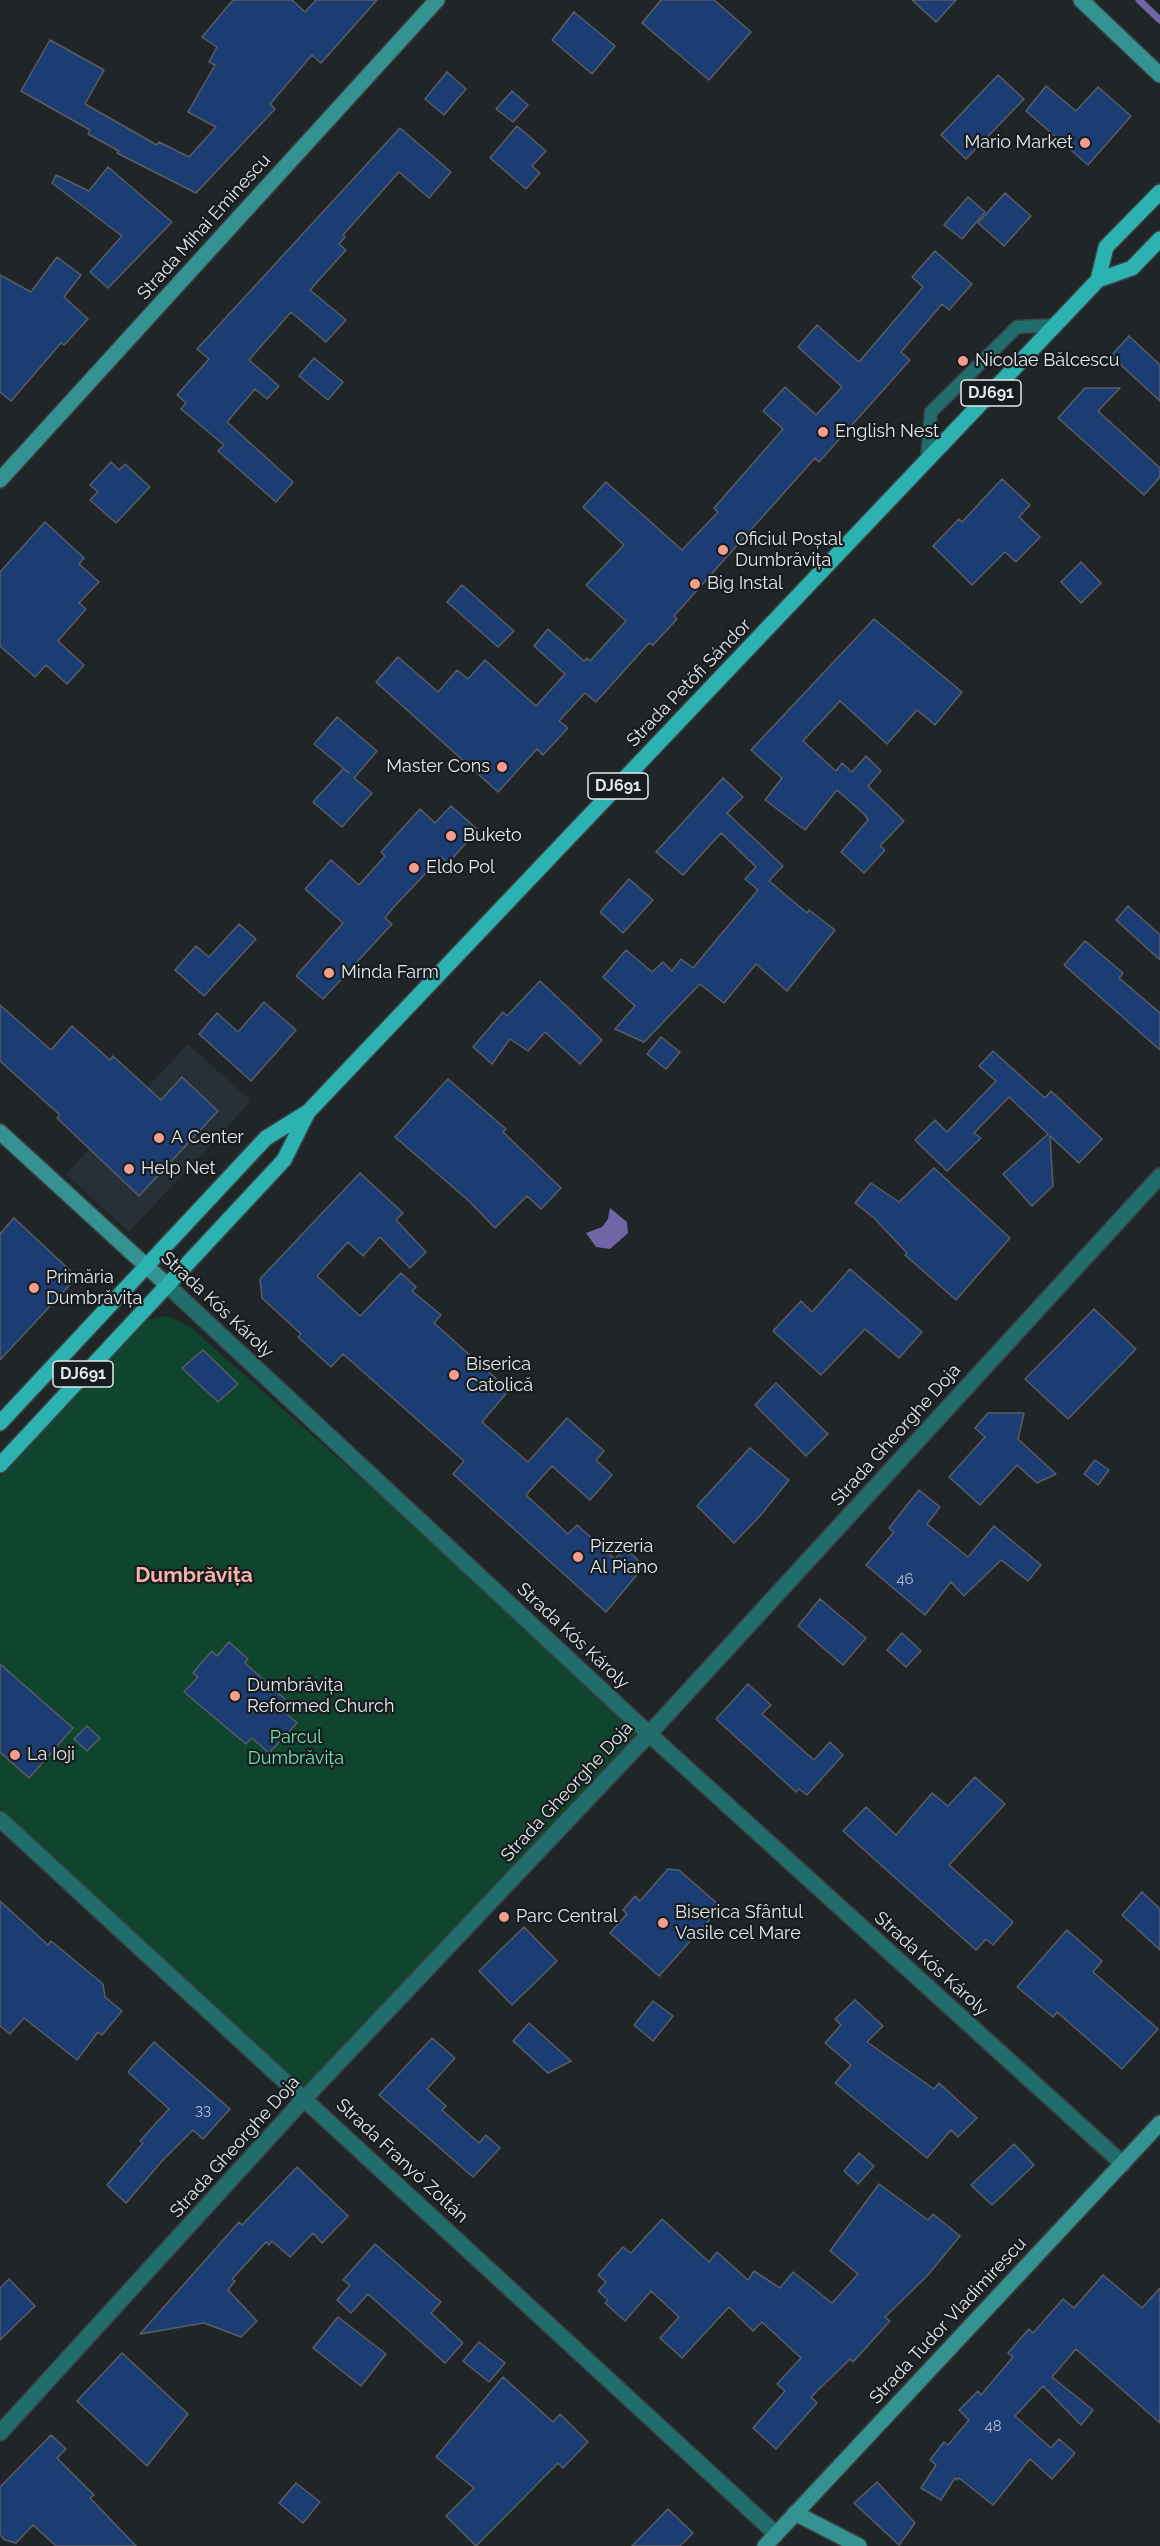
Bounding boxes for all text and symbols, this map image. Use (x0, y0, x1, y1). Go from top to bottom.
place label: Mario Market (965, 132, 1073, 154)
marker: Mario Market (1078, 136, 1092, 150)
street label: Strada Mihai Eminescu (133, 150, 275, 304)
place label: Nicolae Bălcescu (975, 350, 1120, 372)
marker: Nicolae Bălcescu (956, 354, 970, 368)
road number: DJ691 (961, 380, 1021, 406)
place label: English Nest (835, 421, 939, 443)
marker: English Nest (816, 425, 830, 439)
place label: Oficiul Poștal Dumbrăvița (735, 529, 843, 572)
marker: Oficiul Poștal Dumbrăvița (716, 543, 730, 557)
place label: Big Instal (707, 573, 783, 595)
marker: Big Instal (688, 577, 702, 591)
street label: Strada Petőfi Sándor (622, 615, 756, 751)
place label: Master Cons (386, 756, 490, 778)
marker: Master Cons (495, 760, 509, 774)
road number: DJ691 (588, 773, 648, 799)
place label: Buketo (463, 825, 522, 847)
marker: Buketo (444, 829, 458, 843)
place label: Eldo Pol (426, 857, 495, 879)
marker: Eldo Pol (407, 861, 421, 875)
place label: Minda Farm (341, 962, 439, 984)
marker: Minda Farm (322, 966, 336, 980)
place label: A Center (171, 1127, 244, 1149)
marker: A Center (152, 1131, 166, 1145)
place label: Help Net (141, 1158, 216, 1180)
marker: Help Net (122, 1162, 136, 1176)
street label: Strada Kós Károly (156, 1247, 278, 1363)
place label: Primăria Dumbrăvița (46, 1267, 142, 1310)
marker: Primăria Dumbrăvița (27, 1281, 41, 1295)
place label: Biserica Catolică (466, 1354, 533, 1396)
street label: Strada Gheorghe Doja (827, 1360, 965, 1510)
road number: DJ691 (53, 1361, 113, 1387)
marker: Biserica Catolică (447, 1368, 461, 1382)
place label: Pizzeria Al Piano (590, 1536, 658, 1578)
marker: Pizzeria Al Piano (571, 1550, 585, 1564)
district label: Dumbrăvița (135, 1563, 253, 1589)
house number: 46 (896, 1570, 914, 1588)
street label: Strada Kós Károly (512, 1578, 634, 1694)
place label: Dumbrăvița Reformed Church (247, 1675, 394, 1718)
marker: Dumbrăvița Reformed Church (228, 1689, 242, 1703)
street label: Strada Gheorghe Doja (497, 1718, 637, 1866)
park label: Parcul Dumbrăvița (248, 1727, 344, 1770)
place label: La Ioji (27, 1744, 75, 1766)
marker: La Ioji (8, 1748, 22, 1762)
place label: Biserica Sfântul Vasile cel Mare (675, 1902, 803, 1944)
place label: Parc Central (516, 1906, 618, 1928)
street label: Strada Kós Károly (870, 1907, 992, 2021)
marker: Parc Central (497, 1910, 511, 1924)
marker: Biserica Sfântul Vasile cel Mare (656, 1916, 670, 1930)
street label: Strada Gheorghe Doja (166, 2072, 304, 2222)
street label: Strada Franyó Zoltán (332, 2094, 472, 2228)
house number: 33 (195, 2101, 211, 2119)
street label: Strada Tudor Vladimirescu (865, 2233, 1031, 2409)
house number: 48 (984, 2417, 1002, 2435)

